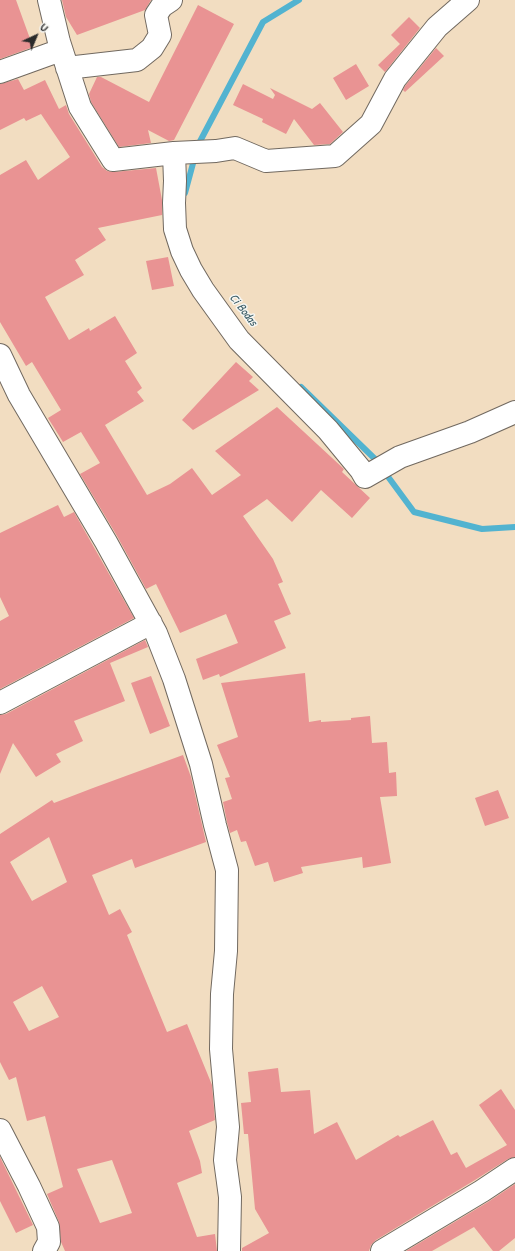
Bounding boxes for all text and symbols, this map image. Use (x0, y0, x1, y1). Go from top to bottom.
north arrow (16, 16, 56, 56)
text: U (37, 20, 51, 35)
water label: Ci Bodas (226, 291, 260, 329)

